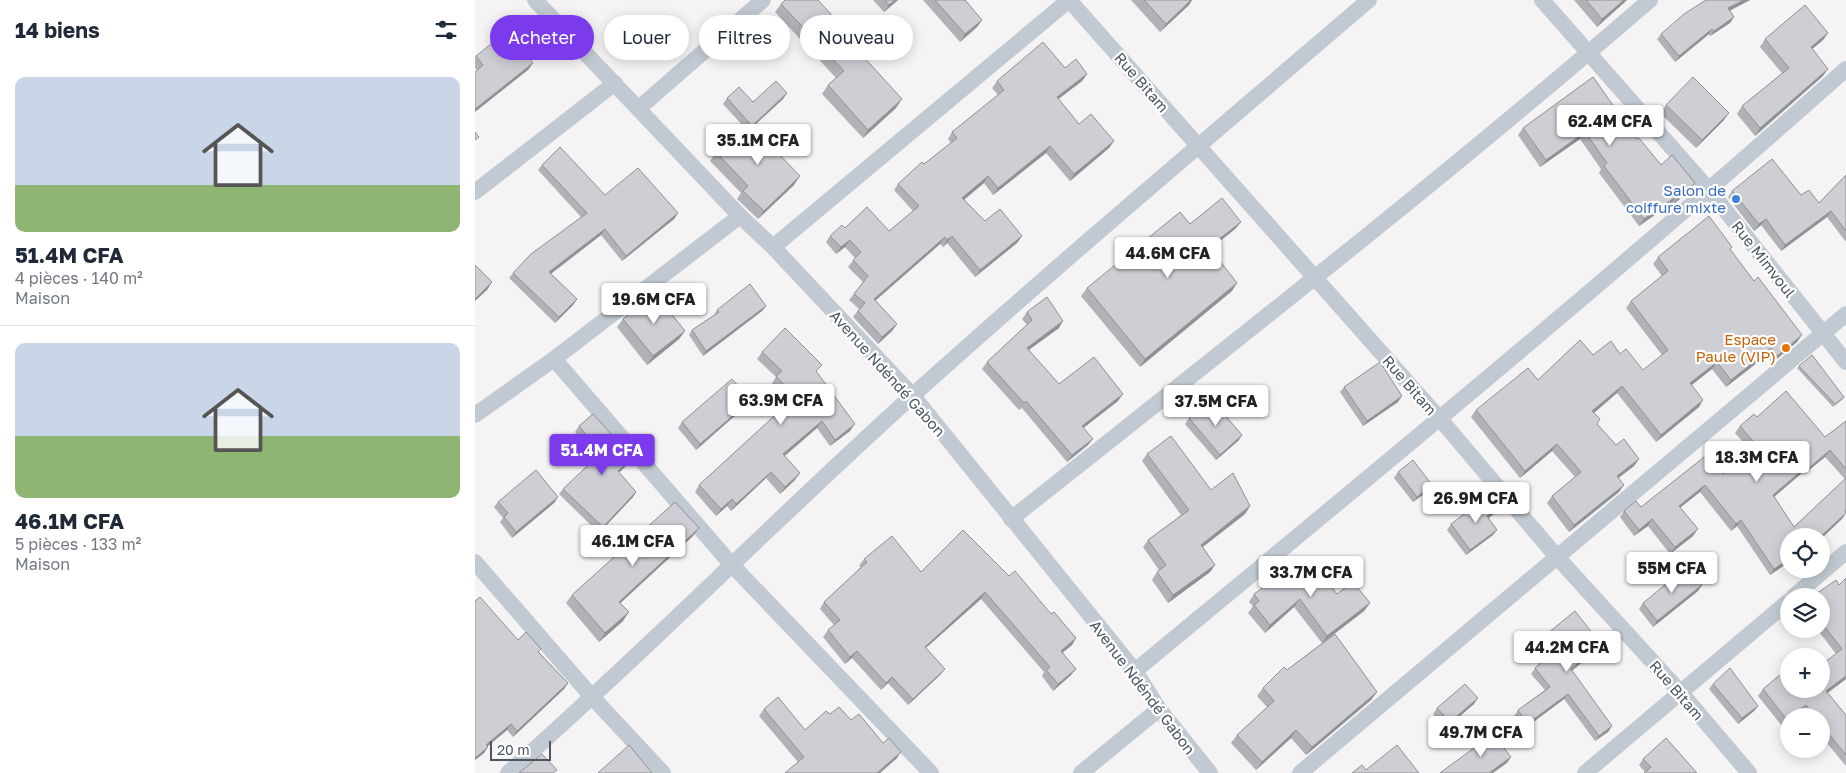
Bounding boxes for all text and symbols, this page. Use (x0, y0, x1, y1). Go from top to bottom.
chip: Acheter (490, 15, 594, 60)
chip: Louer (604, 15, 689, 60)
chip: Filtres (699, 15, 790, 60)
chip: Nouveau (800, 15, 913, 60)
icon: filters (432, 16, 460, 44)
text: 14 biens (15, 17, 100, 43)
street label: Rue Bitam (1111, 48, 1173, 116)
pin: 62.4M CFA (1553, 104, 1667, 147)
icon: home (193, 110, 283, 200)
text: 62.4M CFA (1568, 111, 1652, 131)
pin: 35.1M CFA (701, 124, 815, 166)
text: 35.1M CFA (717, 130, 799, 150)
place label: Salon de coiffure mixte (1626, 181, 1726, 216)
marker: Salon de coiffure mixte (1730, 193, 1742, 205)
street label: Rue Mimvoul (1728, 217, 1800, 301)
pin: 44.6M CFA (1111, 236, 1225, 279)
text: 51.4M CFA (15, 242, 124, 268)
text: 44.6M CFA (1126, 243, 1210, 263)
text: 4 pièces · 140 m² (15, 268, 143, 288)
pin: 19.6M CFA (597, 282, 711, 325)
text: Maison (15, 288, 70, 308)
text: 19.6M CFA (612, 289, 696, 309)
street label: Avenue Ndéndé Gabon (827, 306, 949, 440)
place label: Espace Paule (VIP) (1696, 330, 1776, 365)
marker: Espace Paule (VIP) (1780, 342, 1792, 354)
street label: Rue Bitam (1379, 351, 1441, 419)
icon: home (193, 375, 283, 465)
pin: 63.9M CFA (724, 384, 838, 426)
pin: 37.5M CFA (1159, 384, 1273, 427)
text: 63.9M CFA (739, 390, 823, 410)
text: 37.5M CFA (1174, 391, 1258, 411)
pin: 51.4M CFA (545, 434, 659, 476)
text: 51.4M CFA (561, 440, 643, 460)
pin: 18.3M CFA (1700, 440, 1814, 483)
text: 18.3M CFA (1715, 447, 1799, 467)
pin: 26.9M CFA (1419, 482, 1533, 524)
text: 26.9M CFA (1434, 488, 1518, 508)
text: 46.1M CFA (15, 508, 124, 534)
pin: 46.1M CFA (576, 524, 690, 567)
map controls (1780, 528, 1830, 758)
button: locate (1780, 528, 1830, 578)
text: 46.1M CFA (591, 531, 675, 551)
text: 5 pièces · 133 m² (15, 534, 141, 554)
pin: 55M CFA (1626, 552, 1718, 594)
text: Maison (15, 554, 70, 574)
pin: 33.7M CFA (1254, 556, 1368, 598)
text: 55M CFA (1637, 558, 1707, 578)
text: 33.7M CFA (1269, 562, 1353, 582)
button: layers (1780, 588, 1830, 638)
street label: Avenue Ndéndé Gabon (1087, 616, 1199, 758)
pin: 44.2M CFA (1510, 630, 1624, 673)
text: 44.2M CFA (1525, 637, 1609, 657)
button: + (1780, 648, 1830, 698)
street label: Rue Bitam (1646, 656, 1708, 724)
button: − (1780, 708, 1830, 758)
pin: 49.7M CFA (1424, 716, 1538, 758)
text: 49.7M CFA (1439, 722, 1523, 742)
scale bar (490, 738, 551, 761)
text: 20 m (497, 741, 530, 758)

